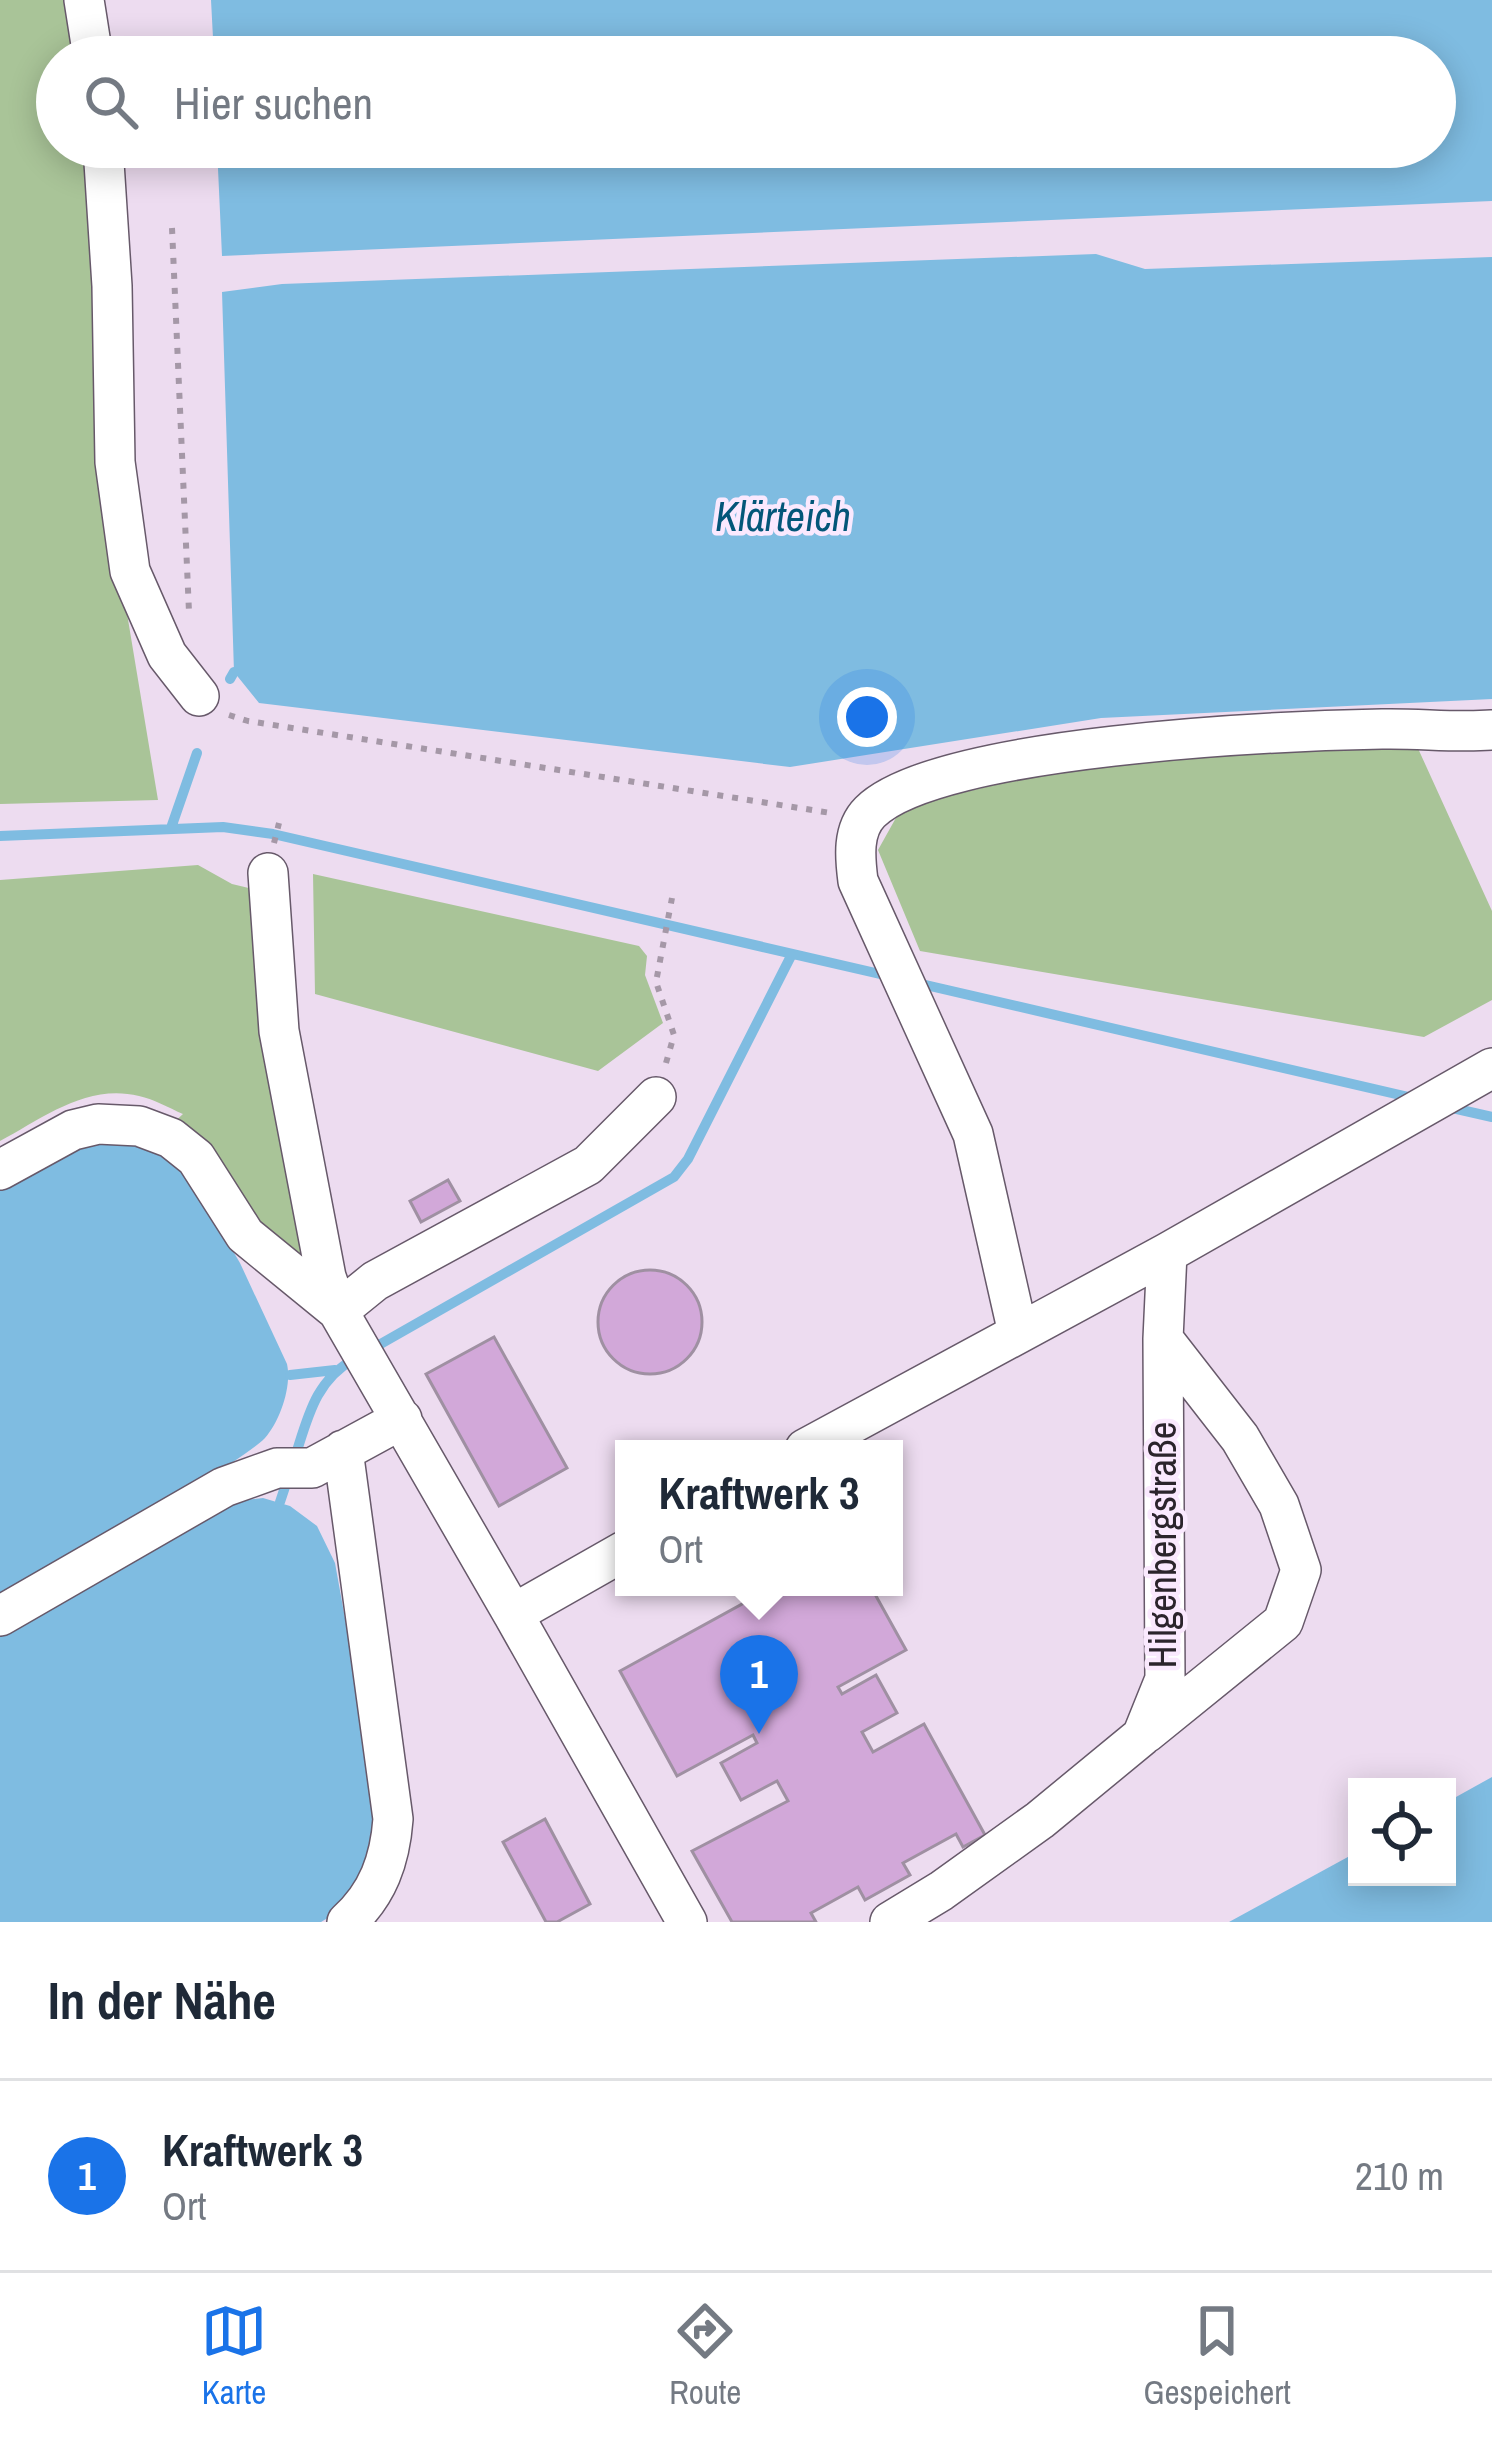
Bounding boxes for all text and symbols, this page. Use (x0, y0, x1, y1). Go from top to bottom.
search box (36, 36, 1456, 168)
icon: search (78, 69, 144, 135)
text: Hier suchen (174, 72, 373, 133)
water label: Klärteich (715, 488, 851, 544)
your location (837, 687, 897, 747)
street label: Hilgenbergstraße (1136, 1421, 1188, 1669)
popup (615, 1440, 903, 1596)
text: Kraftwerk 3 (659, 1462, 859, 1523)
text: Ort (659, 1523, 703, 1575)
pin: 1 (720, 1635, 798, 1734)
map controls (1348, 1778, 1456, 1886)
button: locate (1348, 1778, 1456, 1886)
text: In der Nähe (48, 1966, 276, 2035)
text: Kraftwerk 3 (162, 2119, 363, 2180)
text: 1 (78, 2150, 96, 2202)
text: 210 m (1355, 2150, 1444, 2202)
text: Ort (162, 2180, 206, 2232)
tab: Karte (201, 2298, 267, 2414)
tab: Route (669, 2298, 741, 2414)
tab: Gespeichert (1143, 2298, 1291, 2414)

